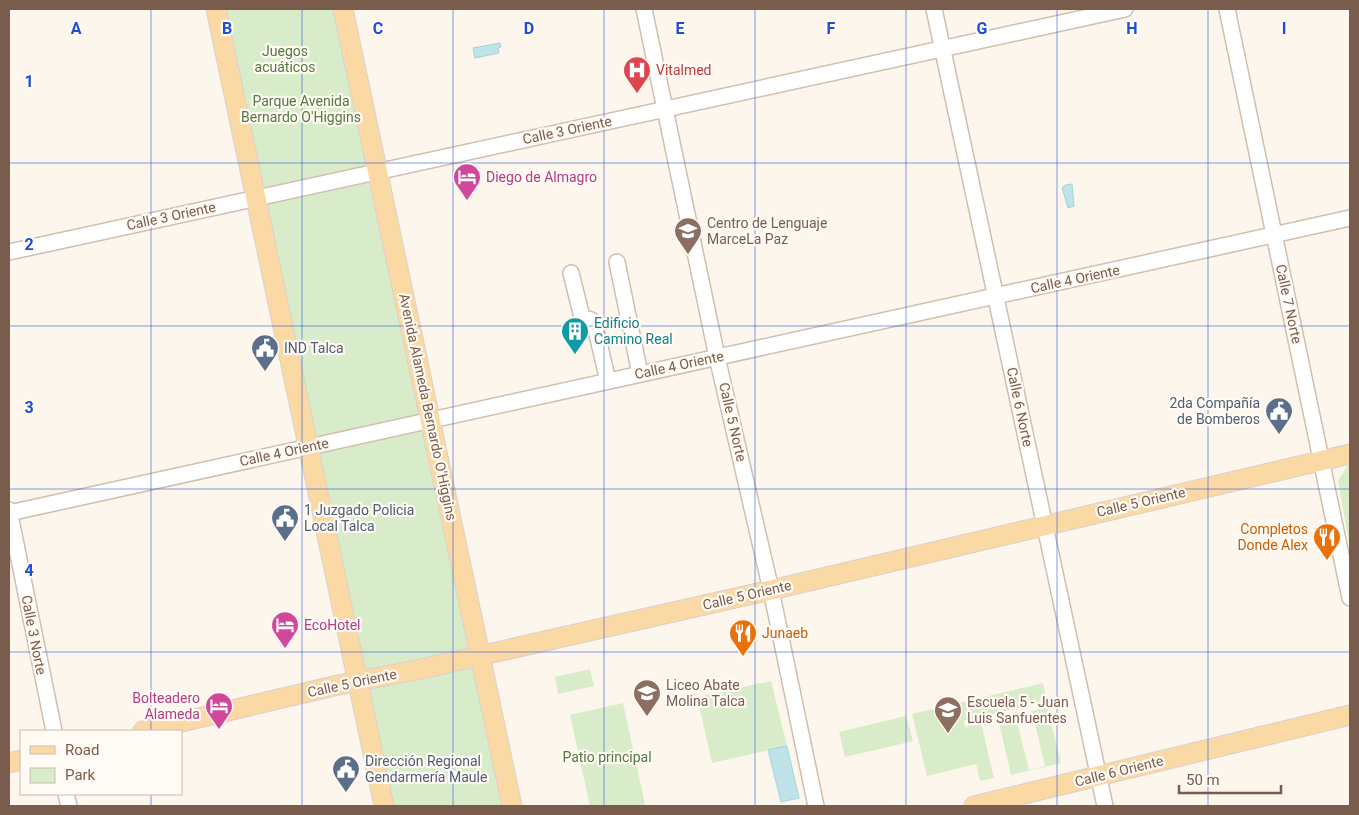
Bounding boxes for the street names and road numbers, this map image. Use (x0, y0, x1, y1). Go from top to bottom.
street label: Calle 3 Oriente (521, 113, 613, 147)
street label: Calle 3 Oriente (125, 199, 217, 233)
street label: Calle 4 Oriente (1029, 262, 1121, 296)
street label: Calle 7 Norte (1273, 263, 1305, 345)
street label: Avenida Alameda Bernardo O'Higgins (396, 292, 460, 522)
street label: Calle 4 Oriente (633, 348, 725, 382)
street label: Calle 6 Norte (1004, 366, 1036, 448)
street label: Calle 5 Norte (716, 381, 750, 463)
street label: Calle 4 Oriente (238, 435, 330, 469)
street label: Calle 5 Oriente (1095, 484, 1187, 520)
street label: Calle 5 Oriente (701, 577, 793, 613)
street label: Calle 3 Norte (18, 594, 50, 676)
street label: Calle 5 Oriente (306, 666, 398, 700)
street label: Calle 6 Oriente (1073, 752, 1165, 790)

